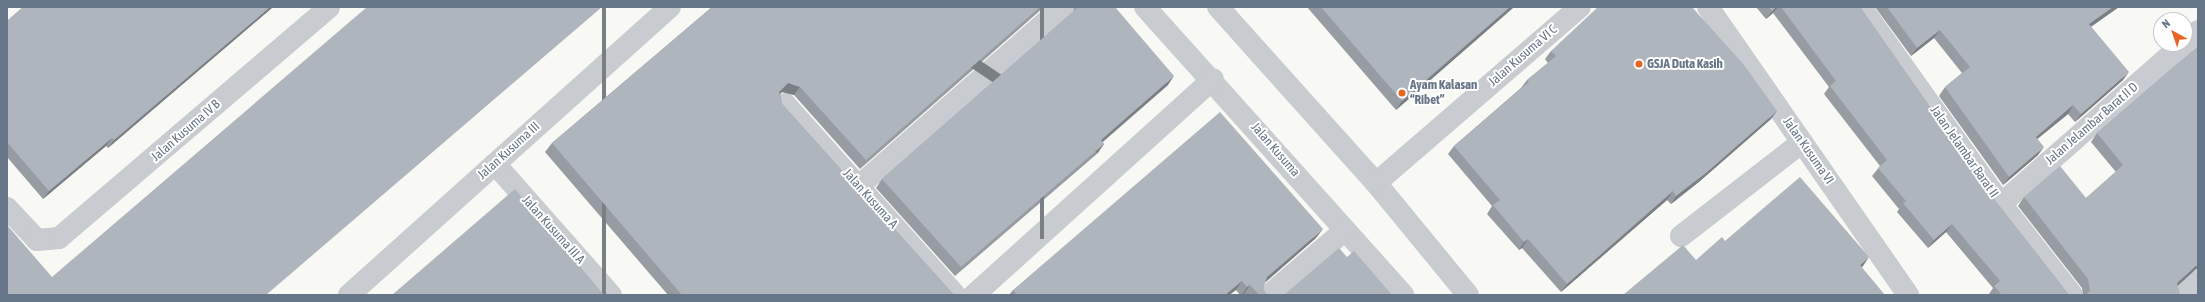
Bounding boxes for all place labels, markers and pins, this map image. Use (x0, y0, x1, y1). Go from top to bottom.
place label: GSJA Duta Kasih (1647, 56, 1723, 72)
marker: GSJA Duta Kasih (1634, 59, 1644, 69)
place label: Ayam Kalasan “Ribet” (1410, 78, 1477, 109)
marker: Ayam Kalasan “Ribet” (1397, 88, 1407, 98)

